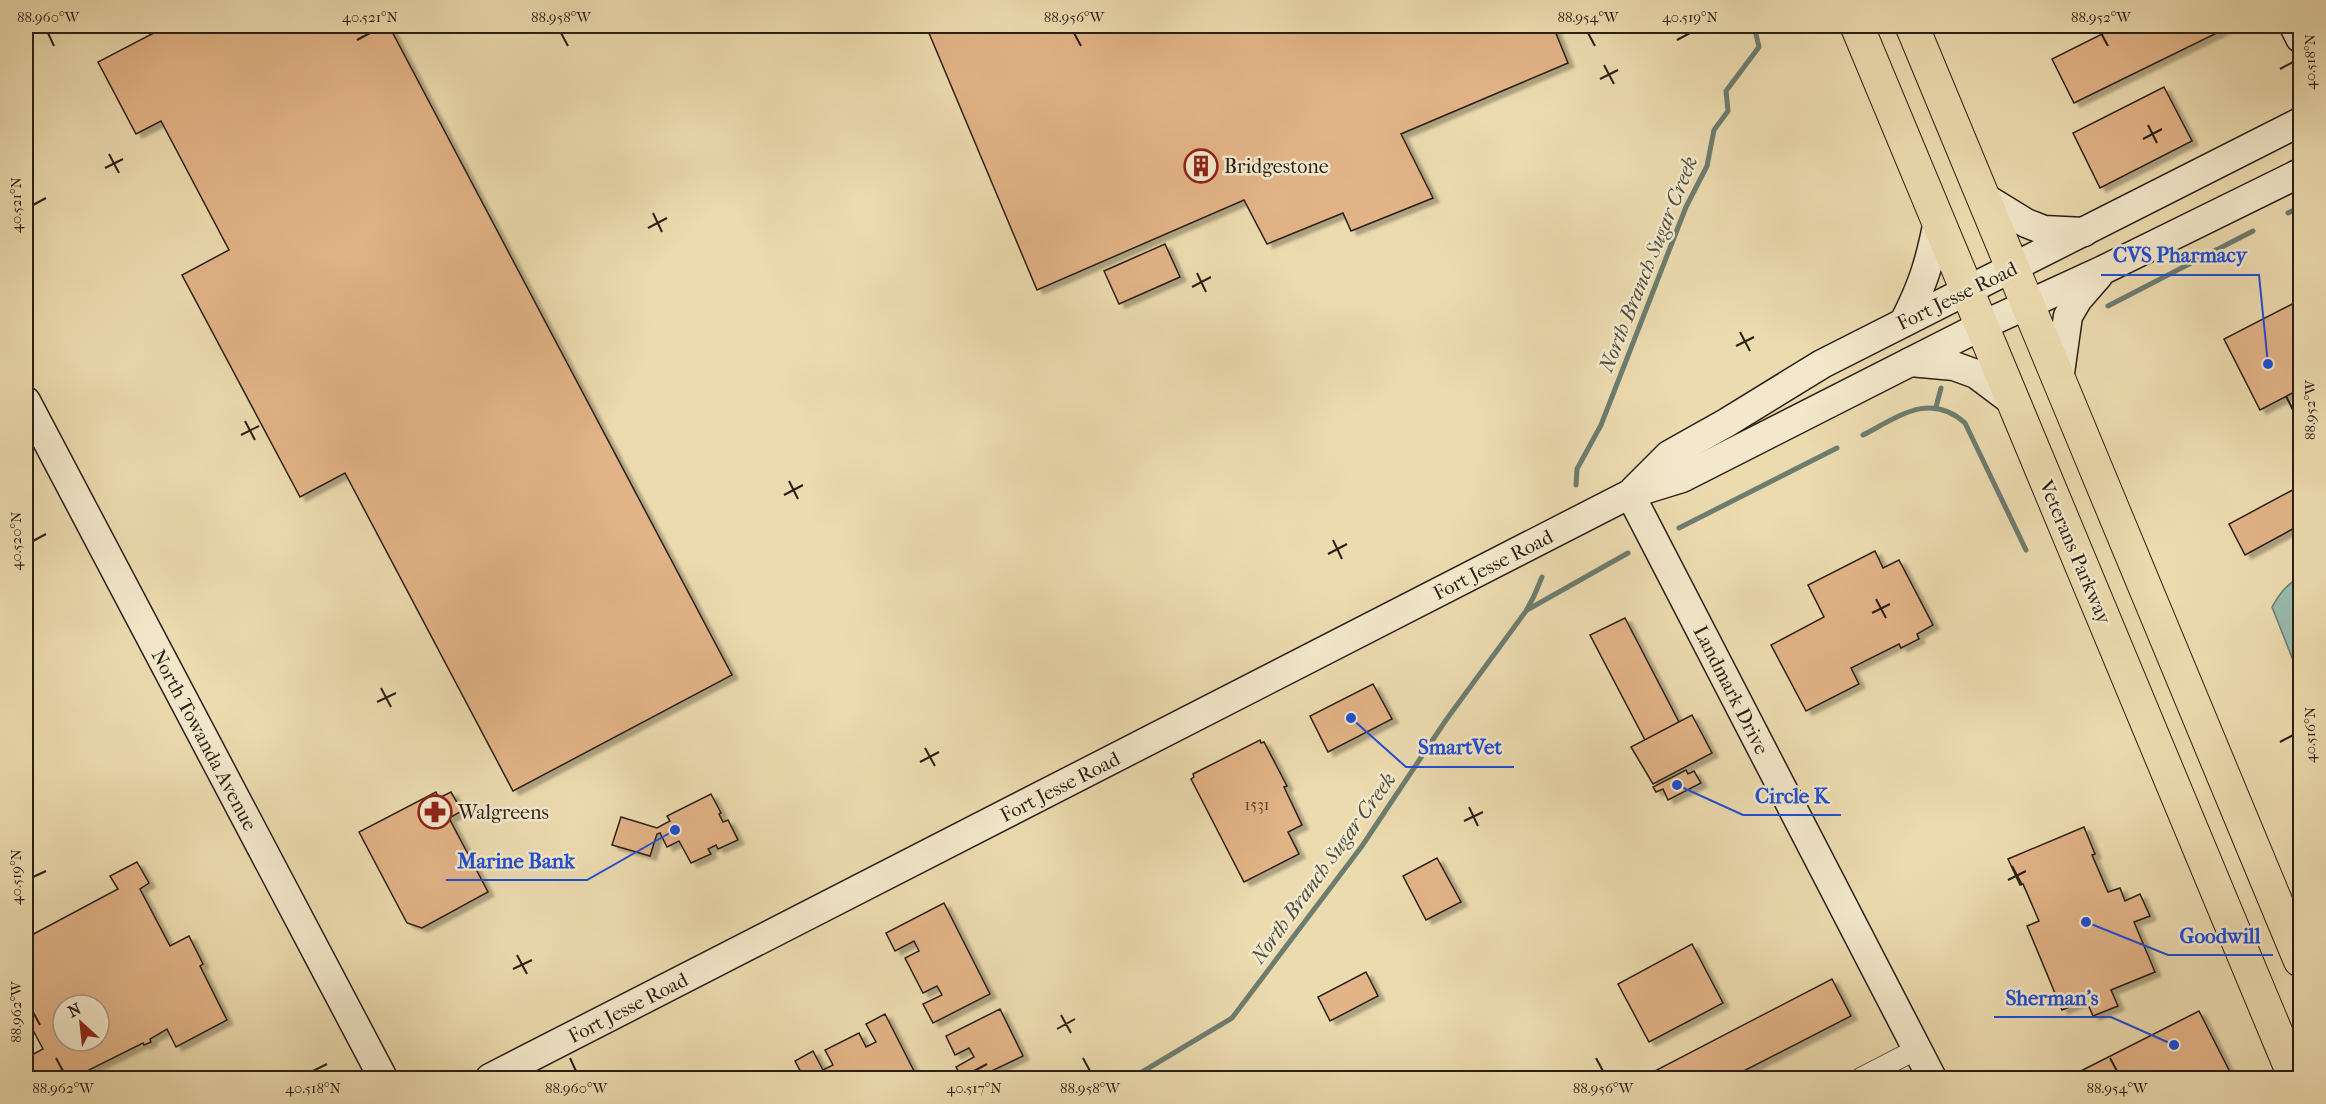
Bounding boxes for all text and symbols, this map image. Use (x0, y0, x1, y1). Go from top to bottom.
text: 88.960°W (17, 8, 80, 26)
text: 40.521°N (342, 8, 399, 26)
text: 88.958°W (531, 8, 592, 26)
text: 88.956°W (1044, 8, 1105, 26)
text: 88.954°W (1557, 8, 1620, 26)
text: 40.519°N (1662, 8, 1719, 26)
text: 88.952°W (2071, 8, 2132, 26)
text: 40.518°N (2301, 34, 2319, 90)
building icon: Bridgestone (1183, 148, 1219, 184)
water label: North Branch Sugar Creek (1593, 153, 1702, 376)
place label: Bridgestone (1224, 155, 1329, 178)
text: 40.521°N (7, 176, 25, 233)
callout: CVS Pharmacy (2101, 236, 2259, 275)
text: CVS Pharmacy (2113, 243, 2249, 267)
street label: Fort Jesse Road (1893, 256, 2022, 335)
text: 88.952°W (2301, 379, 2319, 440)
street label: Veterans Parkway (2034, 476, 2116, 629)
text: 40.520°N (7, 511, 25, 570)
street label: Fort Jesse Road (1429, 524, 1558, 605)
street label: Landmark Drive (1689, 622, 1773, 758)
street label: North Towanda Avenue (146, 645, 262, 835)
text: 40.516°N (2301, 706, 2319, 763)
callout: SmartVet (1406, 728, 1514, 767)
text: SmartVet (1418, 735, 1502, 759)
street label: Fort Jesse Road (996, 746, 1125, 827)
water label: North Branch Sugar Creek (1245, 768, 1400, 969)
callout: Circle K (1743, 776, 1841, 815)
text: Circle K (1755, 784, 1831, 808)
pharmacy icon: Walgreens (417, 794, 453, 830)
house number: 1531 (1245, 795, 1269, 814)
place label: Walgreens (457, 801, 549, 824)
callout: Marine Bank (446, 841, 587, 880)
text: 40.519°N (7, 848, 25, 905)
text: Marine Bank (456, 849, 576, 873)
callout: Goodwill (2168, 916, 2273, 955)
text: Goodwill (2180, 924, 2261, 948)
street label: Fort Jesse Road (564, 967, 693, 1048)
callout: Sherman's (1994, 978, 2111, 1017)
text: 88.962°W (7, 980, 25, 1043)
text: Sherman's (2005, 986, 2099, 1010)
north arrow (51, 993, 111, 1053)
text: N (65, 998, 85, 1021)
text: 88.962°W (32, 1079, 95, 1097)
text: 40.518°N (285, 1079, 341, 1097)
text: 88.960°W (545, 1079, 608, 1097)
text: 40.517°N (946, 1079, 1002, 1097)
text: 88.958°W (1060, 1079, 1121, 1097)
text: 88.956°W (1573, 1079, 1634, 1097)
text: 88.954°W (2086, 1079, 2149, 1097)

